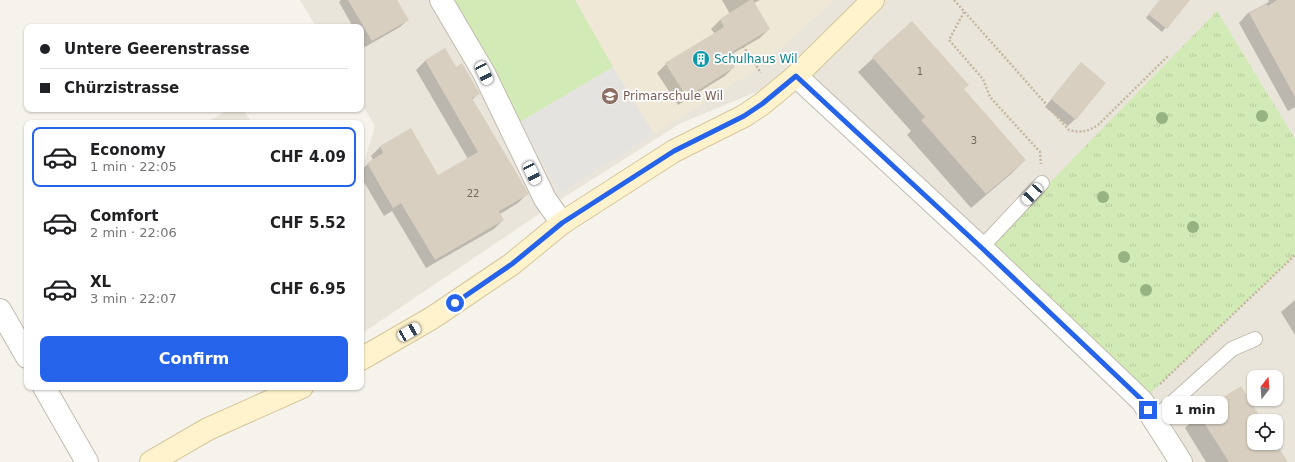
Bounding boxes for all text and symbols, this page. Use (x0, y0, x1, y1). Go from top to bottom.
text: Untere Geerenstrasse (64, 40, 250, 58)
building icon: Schulhaus Wil (691, 49, 711, 69)
place label: Schulhaus Wil (714, 52, 798, 66)
car (473, 60, 495, 86)
house number: 1 (917, 66, 923, 77)
text: Chürzistrasse (64, 79, 179, 97)
school or university icon: Primarschule Wil (600, 86, 620, 106)
place label: Primarschule Wil (623, 89, 723, 103)
house number: 3 (971, 135, 977, 146)
icon: car (42, 139, 78, 175)
text: Economy (90, 141, 166, 159)
text: CHF 4.09 (270, 148, 346, 166)
text: 1 min · 22:05 (90, 159, 177, 174)
car (521, 160, 543, 186)
car (1019, 181, 1045, 207)
house number: 22 (467, 188, 479, 199)
icon: car (42, 205, 78, 241)
text: Comfort (90, 207, 158, 225)
text: CHF 5.52 (270, 214, 346, 232)
text: 2 min · 22:06 (90, 225, 177, 240)
icon: car (42, 271, 78, 307)
text: XL (90, 273, 111, 291)
text: CHF 6.95 (270, 280, 346, 298)
text: 3 min · 22:07 (90, 291, 177, 306)
route start (446, 294, 464, 312)
car (396, 321, 422, 343)
button: Confirm (40, 336, 348, 382)
north arrow (1247, 370, 1283, 406)
map controls (1247, 370, 1283, 450)
callout: 1 min (1162, 396, 1228, 424)
route end (1139, 401, 1157, 419)
text: 1 min (1175, 402, 1215, 417)
button: locate (1247, 414, 1283, 450)

